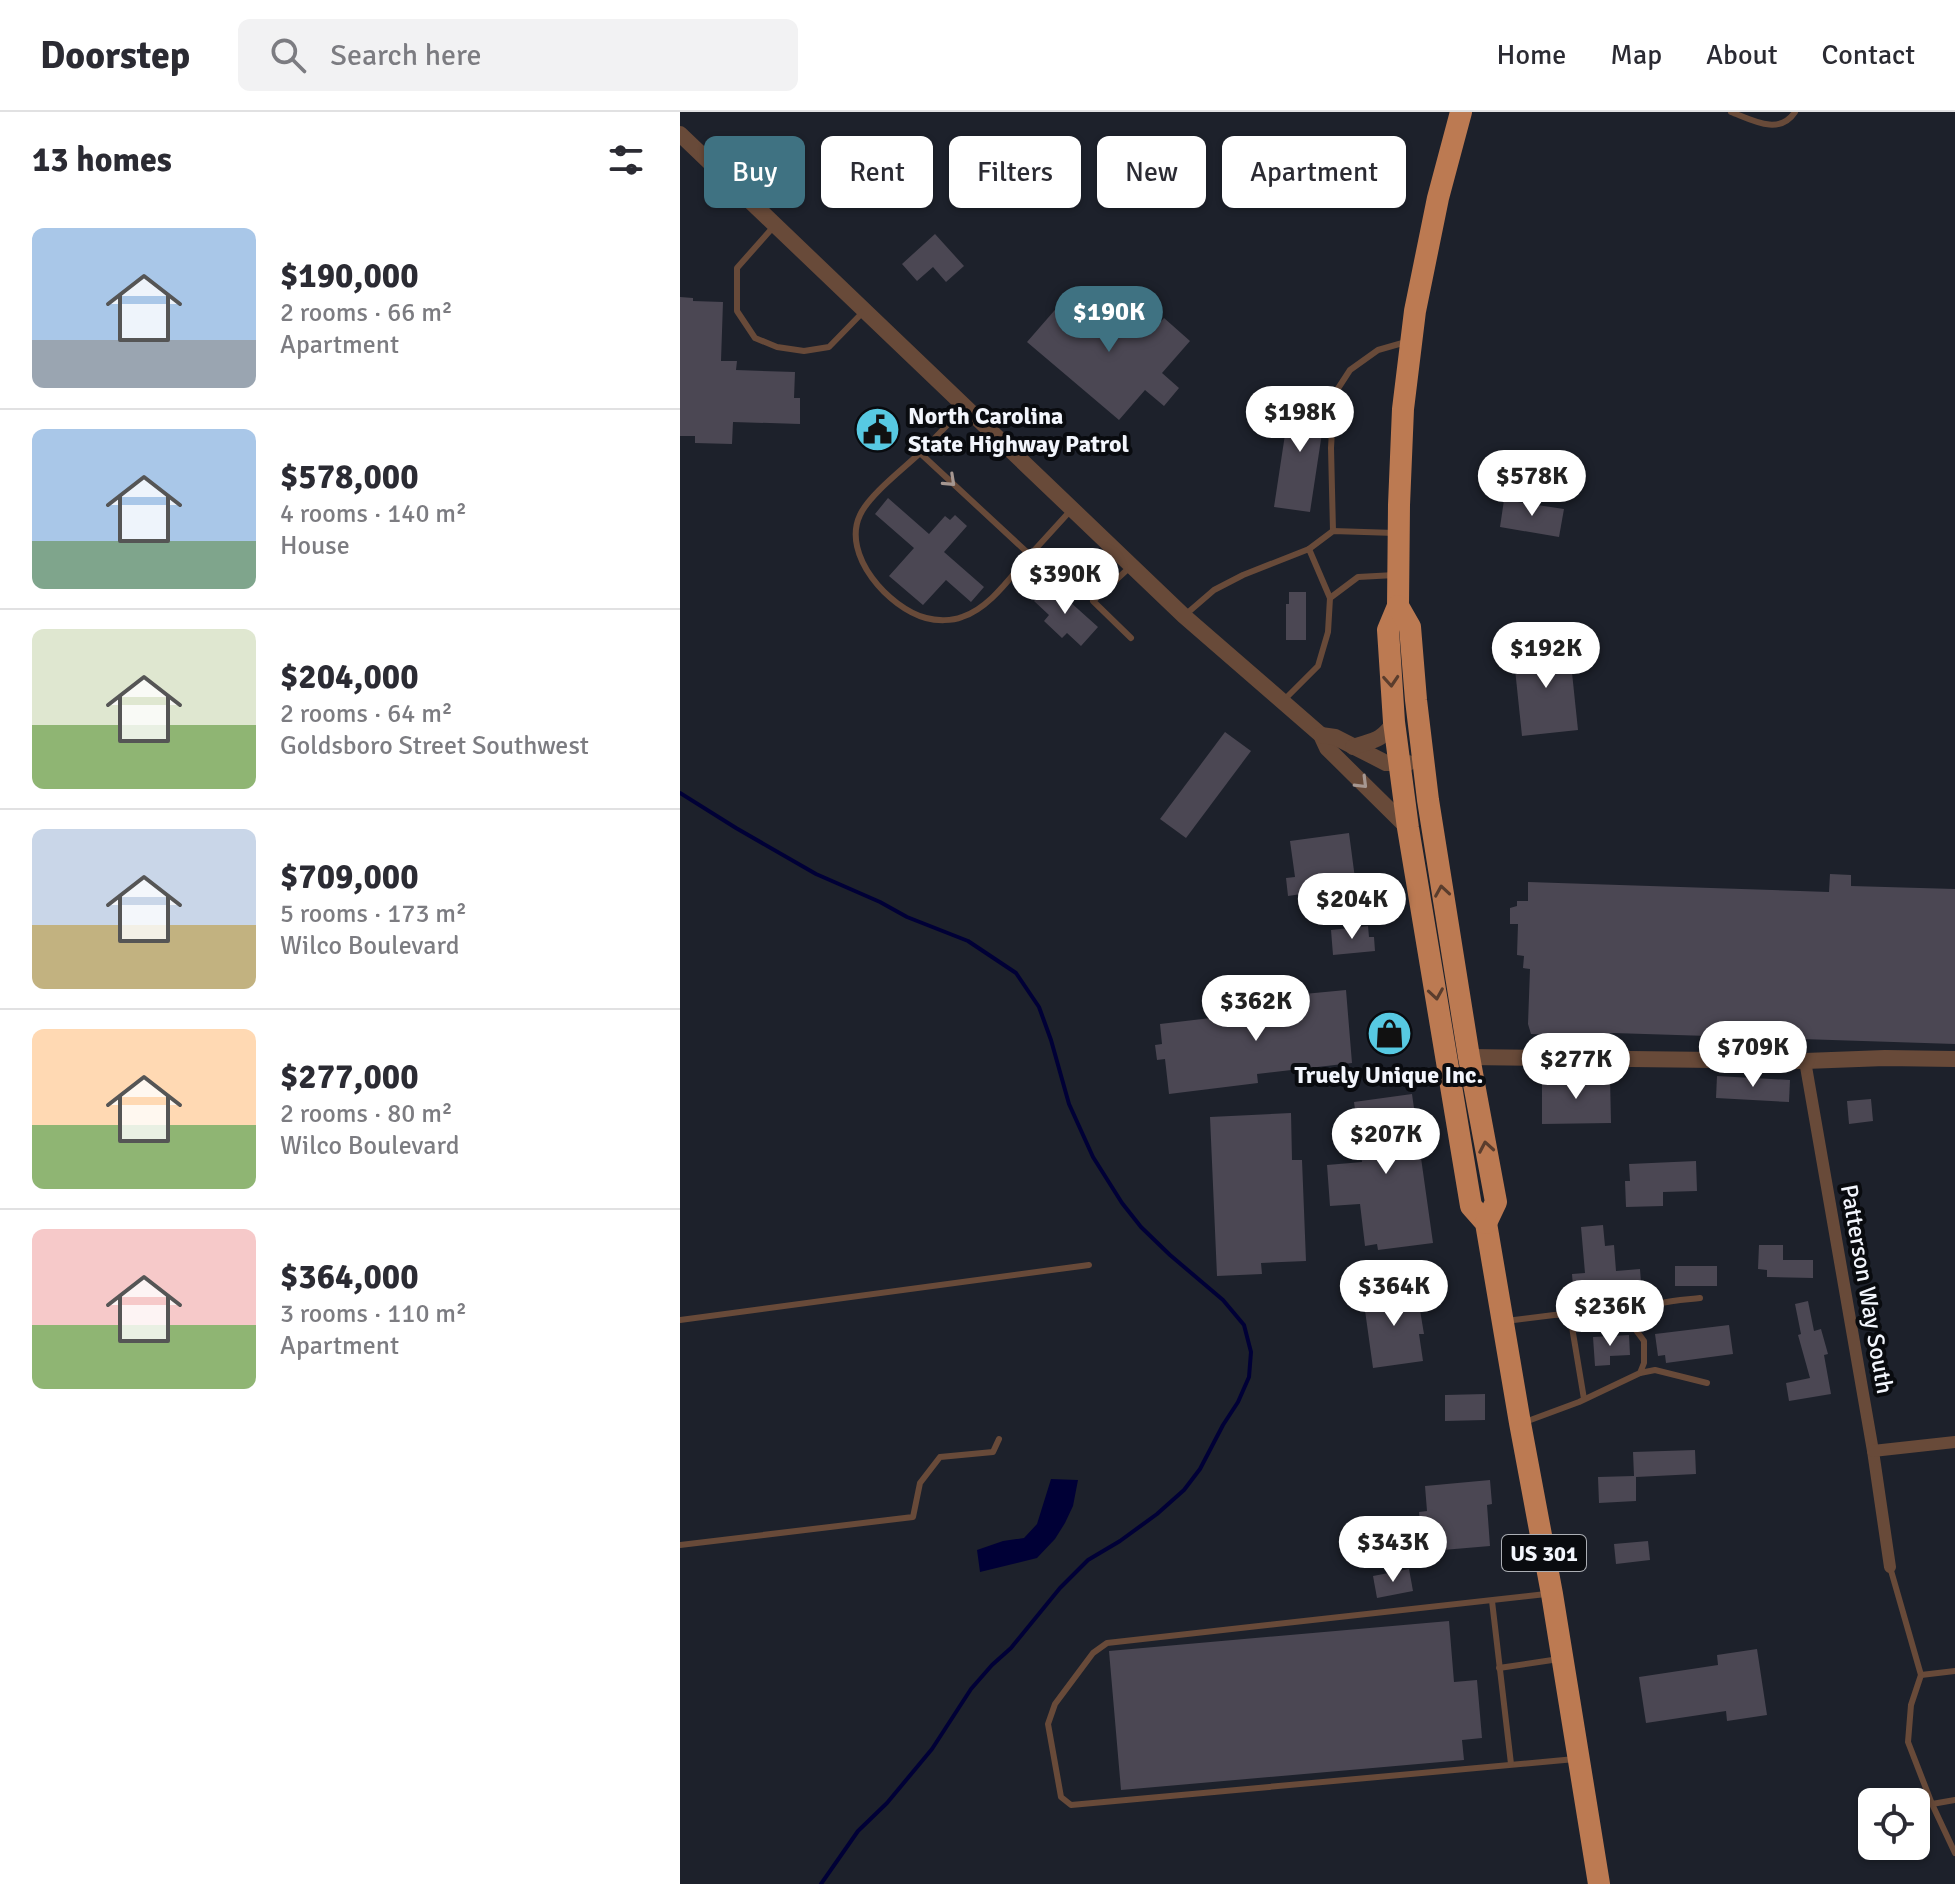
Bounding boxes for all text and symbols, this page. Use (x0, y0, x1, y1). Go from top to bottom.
search box (238, 19, 798, 91)
text: Doorstep (40, 32, 190, 79)
icon: search (266, 33, 310, 77)
text: Search here (330, 37, 482, 74)
text: Home (1497, 38, 1566, 72)
text: Map (1610, 38, 1662, 72)
text: About (1706, 38, 1778, 72)
text: Contact (1822, 38, 1915, 72)
chip: Buy (704, 136, 805, 208)
chip: Rent (821, 136, 933, 208)
chip: Filters (949, 136, 1081, 208)
chip: New (1097, 136, 1206, 208)
chip: Apartment (1222, 136, 1406, 208)
icon: filters (604, 138, 648, 182)
text: 13 homes (32, 139, 172, 181)
text: $190,000 (280, 255, 419, 297)
icon: home (96, 260, 192, 356)
pin: $190K (1053, 286, 1165, 354)
text: $190K (1073, 296, 1145, 328)
text: 2 rooms · 66 m² (280, 297, 453, 329)
text: Apartment (280, 329, 399, 361)
pin: $198K (1244, 386, 1356, 454)
text: $198K (1264, 396, 1336, 428)
place label: North Carolina State Highway Patrol (908, 401, 1130, 459)
public building icon: North Carolina State Highway Patrol (853, 406, 901, 454)
pin: $578K (1476, 450, 1588, 518)
text: $578,000 (280, 456, 419, 498)
text: $578K (1496, 460, 1568, 492)
icon: home (96, 461, 192, 557)
one-way arrow (941, 472, 955, 487)
text: 4 rooms · 140 m² (280, 498, 467, 530)
text: House (280, 530, 350, 562)
pin: $390K (1009, 548, 1121, 616)
text: $390K (1029, 558, 1101, 590)
pin: $192K (1490, 622, 1602, 690)
text: $192K (1510, 632, 1582, 664)
text: $204,000 (280, 656, 419, 698)
icon: home (96, 661, 192, 757)
one-way arrow (1382, 675, 1399, 688)
text: 2 rooms · 64 m² (280, 698, 453, 730)
text: Goldsboro Street Southwest (280, 730, 589, 762)
one-way arrow (1353, 774, 1367, 788)
text: $709,000 (280, 856, 419, 898)
icon: home (96, 861, 192, 957)
pin: $204K (1296, 873, 1408, 941)
text: $204K (1316, 883, 1388, 915)
one-way arrow (1434, 884, 1451, 898)
text: 5 rooms · 173 m² (280, 898, 467, 930)
text: Wilco Boulevard (280, 930, 460, 962)
pin: $362K (1200, 975, 1312, 1043)
text: $362K (1220, 985, 1292, 1017)
one-way arrow (1427, 987, 1444, 1001)
shop icon: Truely Unique Inc. (1365, 1009, 1413, 1057)
pin: $709K (1697, 1021, 1809, 1089)
text: $709K (1717, 1031, 1789, 1063)
pin: $277K (1520, 1033, 1632, 1101)
text: $277K (1540, 1043, 1612, 1075)
text: $277,000 (280, 1056, 419, 1098)
place label: Truely Unique Inc. (1295, 1060, 1483, 1090)
icon: home (96, 1061, 192, 1157)
text: 2 rooms · 80 m² (280, 1098, 453, 1130)
pin: $207K (1330, 1108, 1442, 1176)
text: $207K (1350, 1118, 1422, 1150)
text: Wilco Boulevard (280, 1130, 460, 1162)
one-way arrow (1478, 1141, 1495, 1154)
street label: Patterson Way South (1834, 1182, 1900, 1396)
text: $364,000 (280, 1256, 419, 1298)
pin: $364K (1338, 1260, 1450, 1328)
icon: home (96, 1261, 192, 1357)
text: $364K (1358, 1270, 1430, 1302)
pin: $236K (1554, 1280, 1666, 1348)
text: $236K (1574, 1290, 1646, 1322)
text: 3 rooms · 110 m² (280, 1298, 467, 1330)
text: Apartment (280, 1330, 399, 1362)
pin: $343K (1337, 1516, 1449, 1584)
text: $343K (1357, 1526, 1429, 1558)
road number: US 301 (1502, 1535, 1586, 1571)
map controls (1858, 1788, 1930, 1860)
button: locate (1858, 1788, 1930, 1860)

